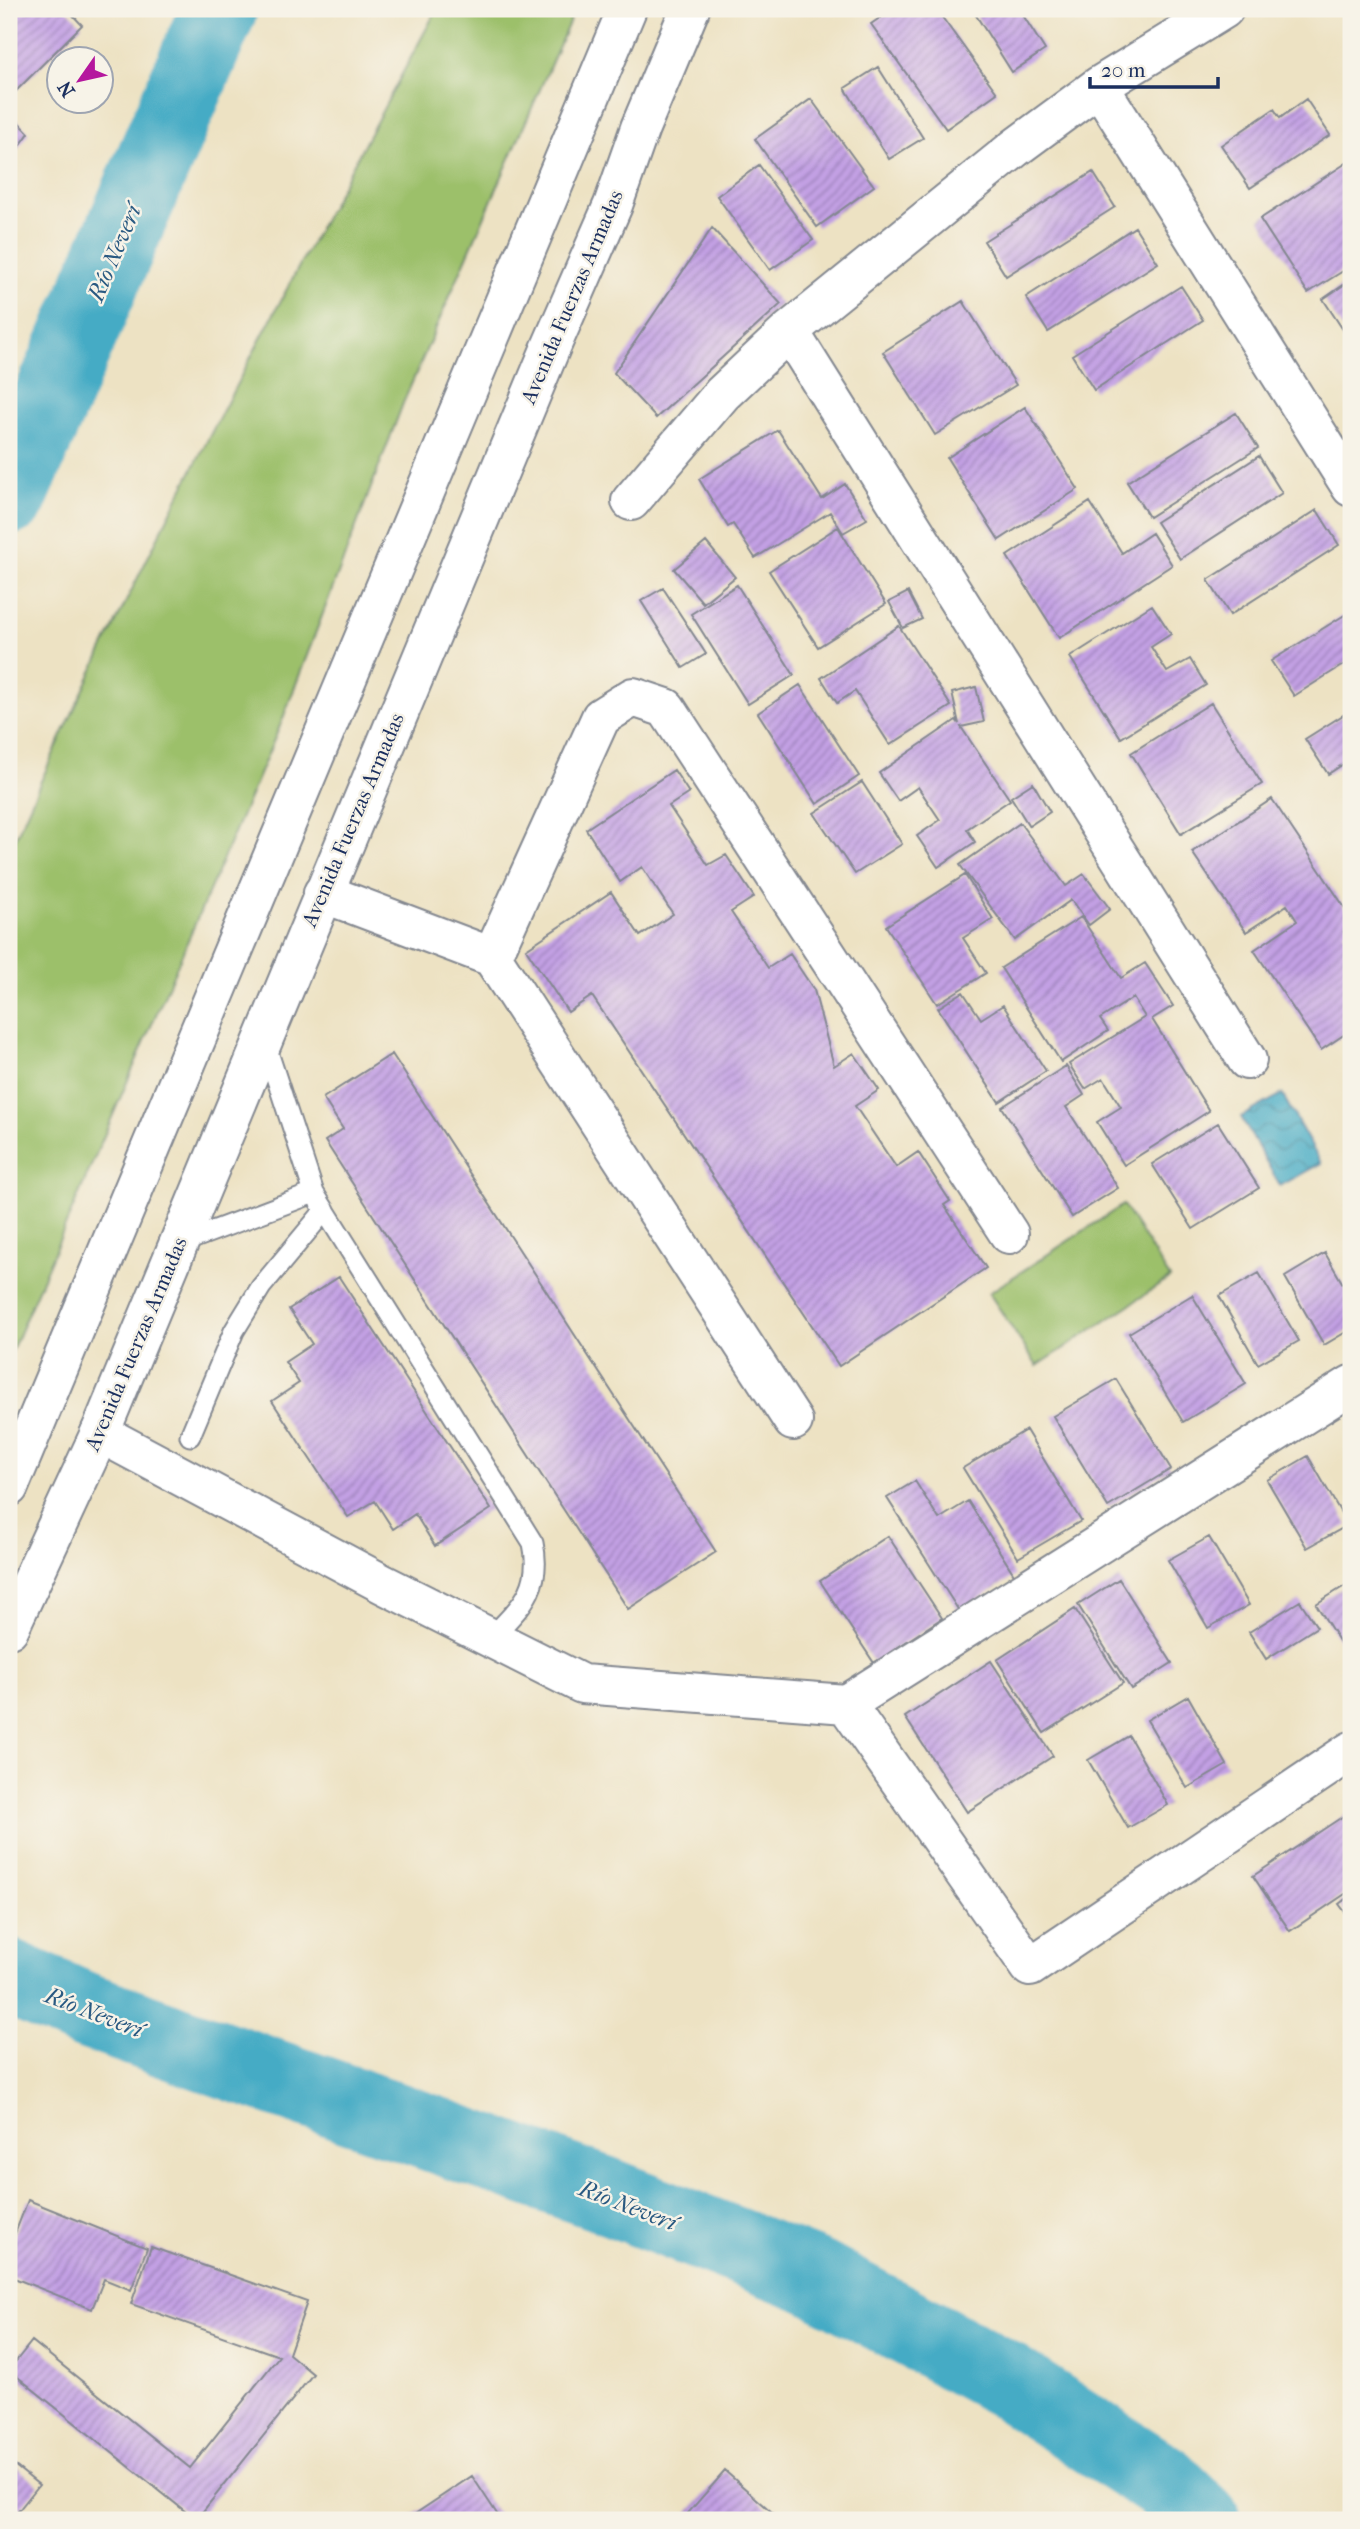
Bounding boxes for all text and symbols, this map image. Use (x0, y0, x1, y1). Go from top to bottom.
north arrow (46, 46, 116, 116)
scale bar (1090, 46, 1218, 90)
text: 20 m (1101, 58, 1146, 82)
text: N (53, 76, 80, 101)
street label: Avenida Fuerzas Armadas (516, 186, 628, 408)
water label: Río Neverí (81, 197, 149, 307)
street label: Avenida Fuerzas Armadas (297, 709, 409, 931)
street label: Avenida Fuerzas Armadas (80, 1233, 192, 1455)
water label: Río Neverí (39, 1981, 150, 2045)
water label: Río Neverí (573, 2174, 684, 2238)

